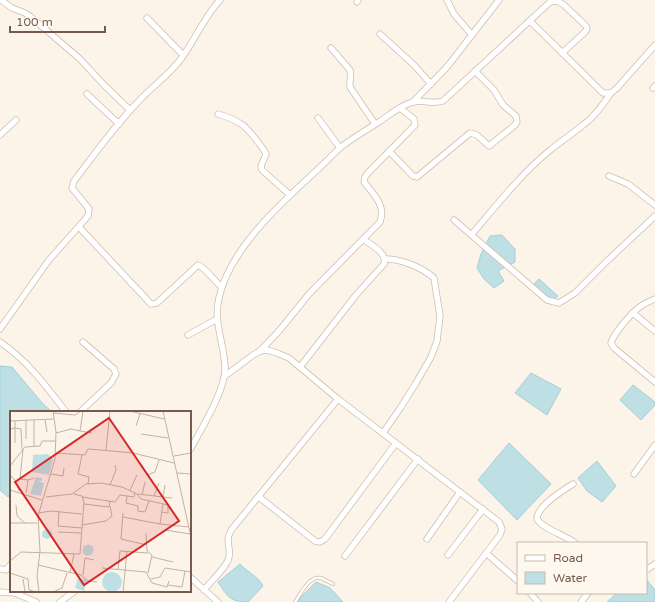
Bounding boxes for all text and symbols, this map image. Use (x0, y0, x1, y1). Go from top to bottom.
scale bar (10, 8, 105, 34)
text: 100 m (16, 15, 53, 29)
inset map (10, 411, 191, 592)
legend (517, 542, 647, 594)
text: Road (553, 551, 583, 565)
text: Water (553, 571, 588, 585)

